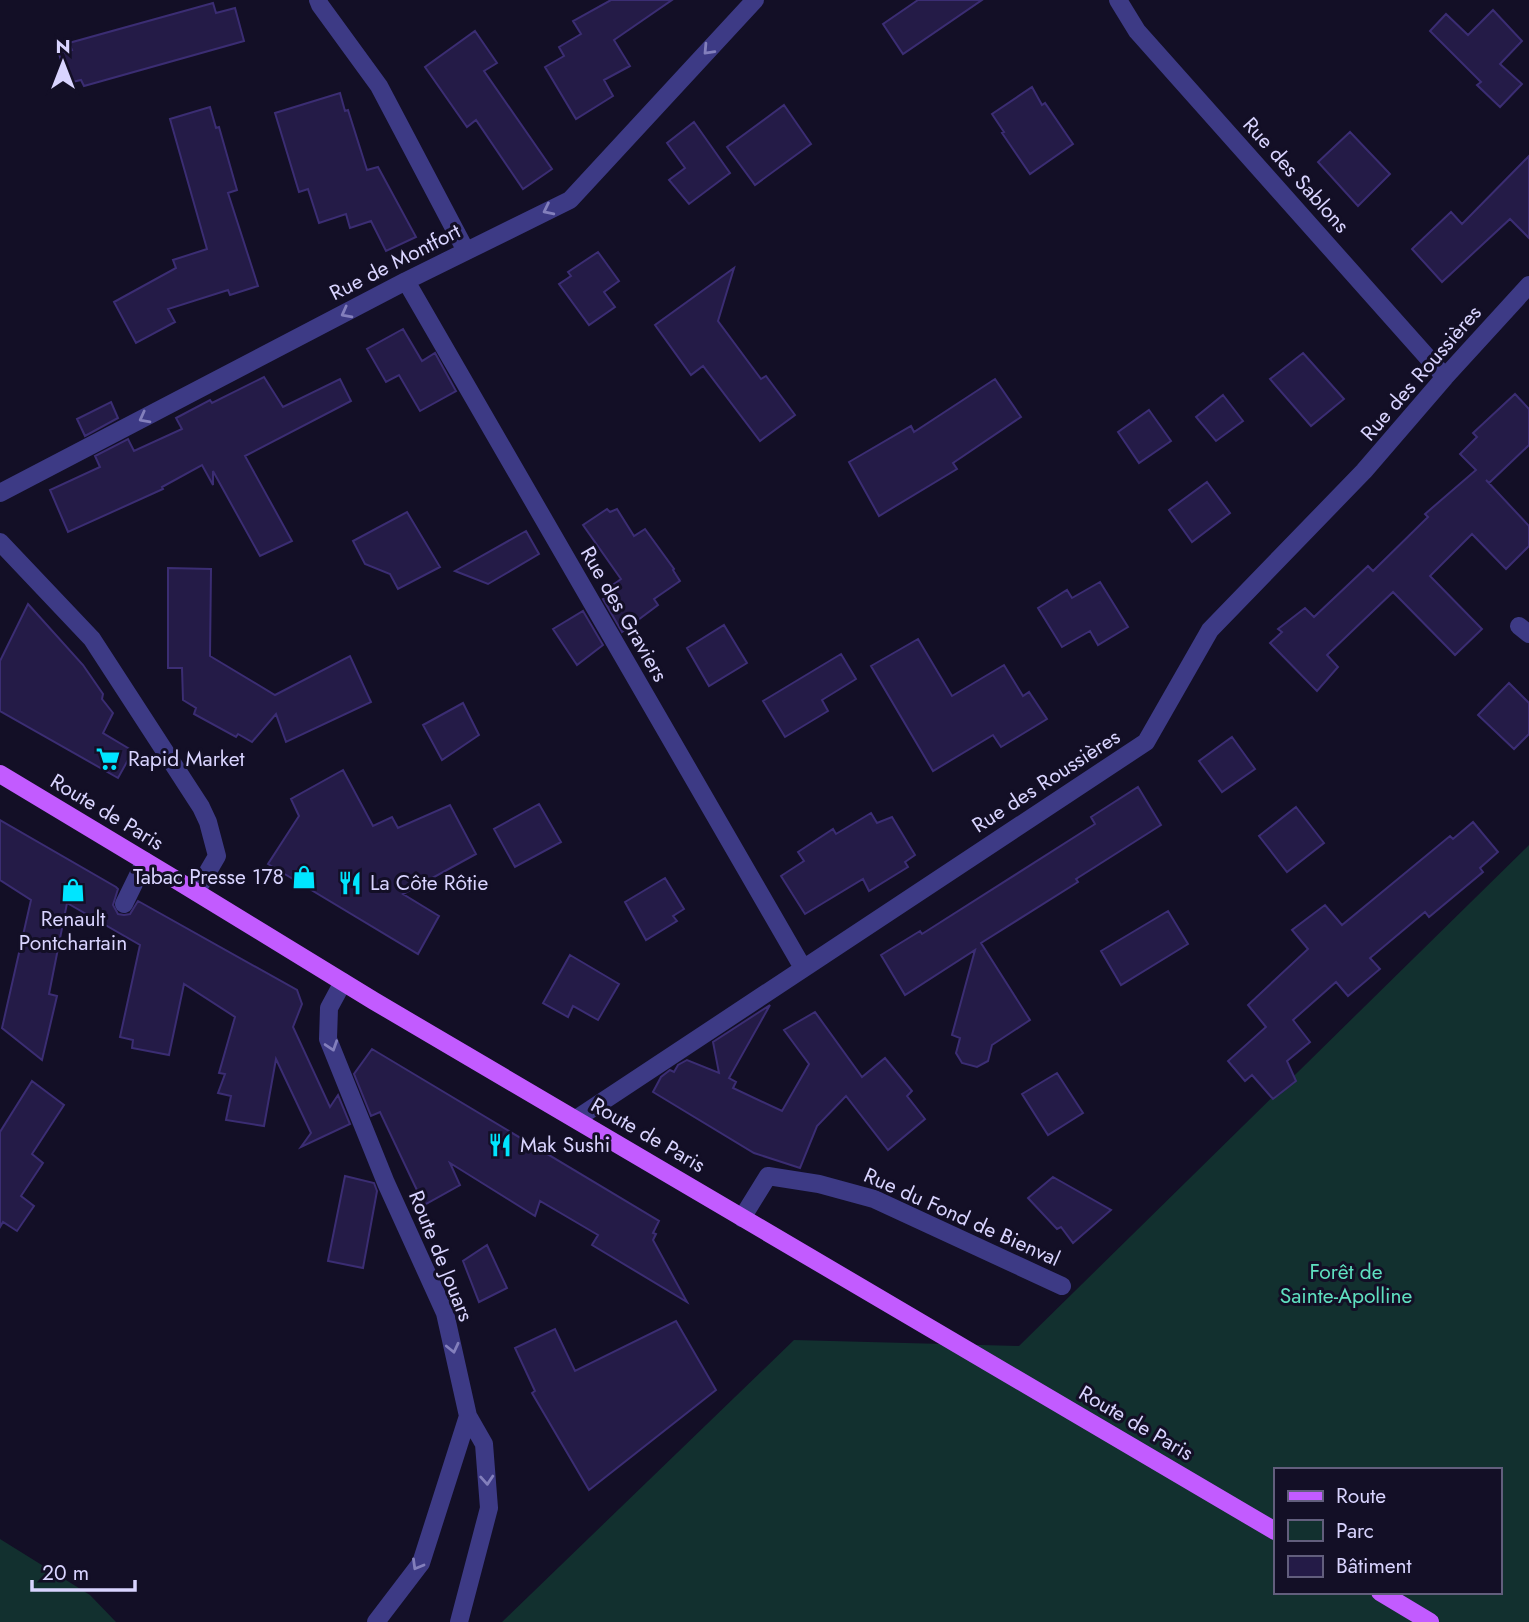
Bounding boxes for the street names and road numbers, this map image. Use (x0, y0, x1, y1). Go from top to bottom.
street label: Rue des Sablons (1236, 110, 1356, 240)
street label: Rue de Montfort (324, 216, 466, 308)
street label: Rue des Roussières (1354, 299, 1488, 447)
street label: Rue des Graviers (573, 541, 675, 687)
street label: Rue des Roussières (966, 722, 1126, 840)
street label: Route de Paris (45, 766, 169, 858)
street label: Route de Paris (585, 1090, 711, 1180)
street label: Rue du Fond de Bienval (859, 1160, 1065, 1274)
street label: Route de Jouars (401, 1186, 481, 1326)
street label: Route de Paris (1073, 1378, 1199, 1468)

